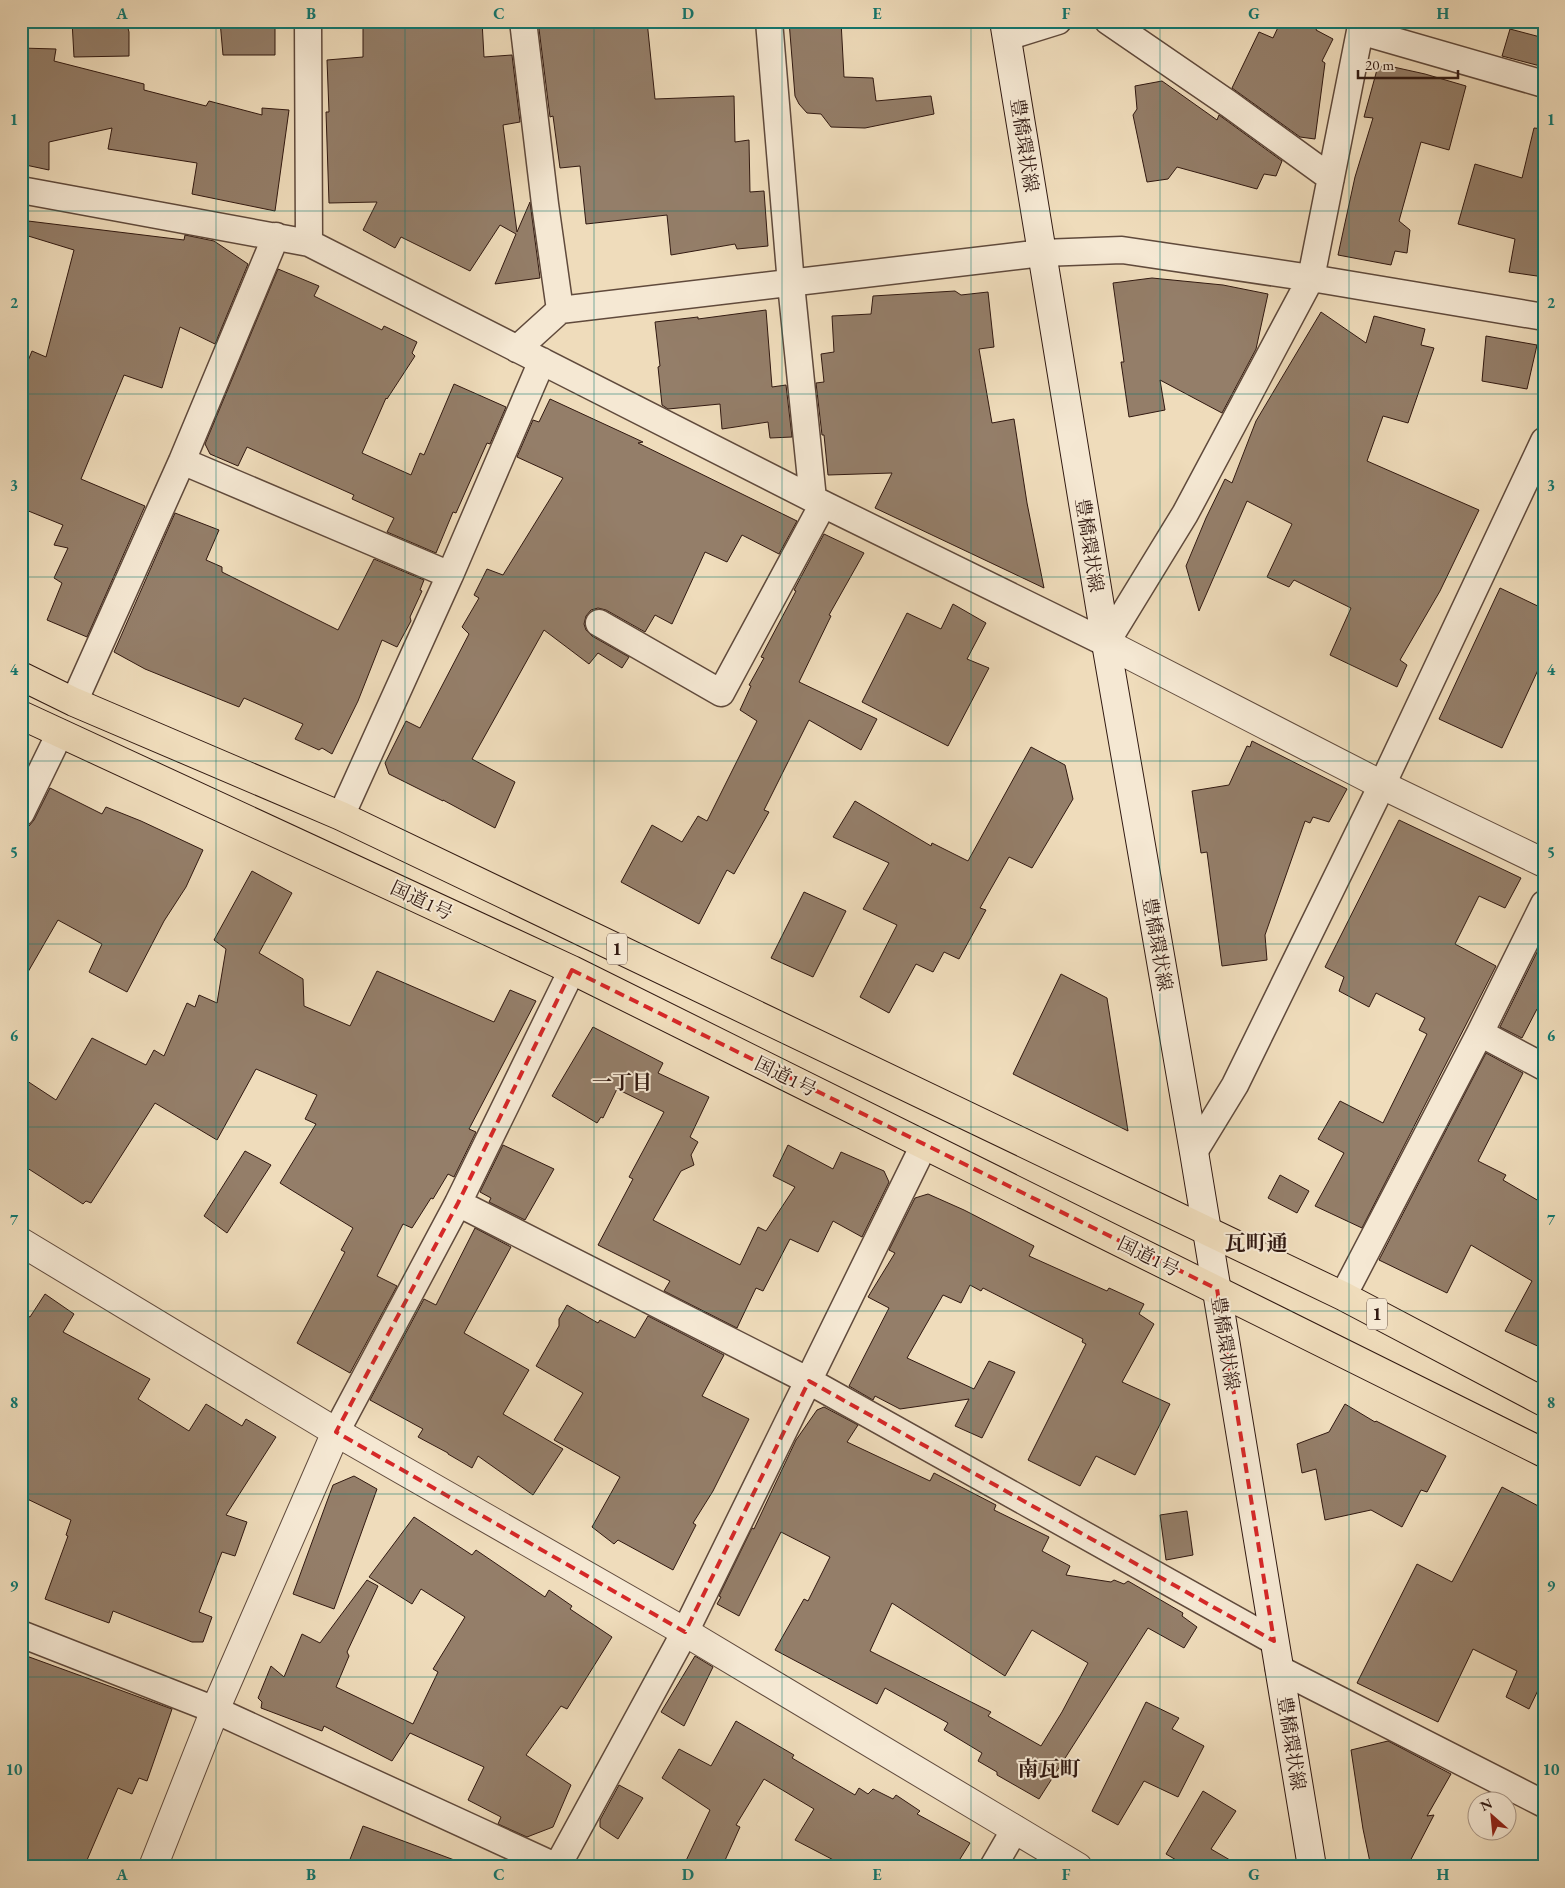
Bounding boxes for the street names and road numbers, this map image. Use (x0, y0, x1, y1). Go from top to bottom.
street label: 豊橋環状線 (1005, 96, 1044, 194)
street label: 豊橋環状線 (1070, 496, 1109, 594)
street label: 国道1号 (387, 875, 457, 926)
street label: 豊橋環状線 (1137, 895, 1178, 993)
road number: 1 (607, 934, 627, 964)
street label: 国道1号 (751, 1051, 821, 1102)
street label: 国道1号 (1114, 1231, 1184, 1282)
street label: 豊橋環状線 (1206, 1294, 1245, 1392)
road number: 1 (1367, 1298, 1387, 1330)
street label: 豊橋環状線 (1272, 1694, 1311, 1792)

